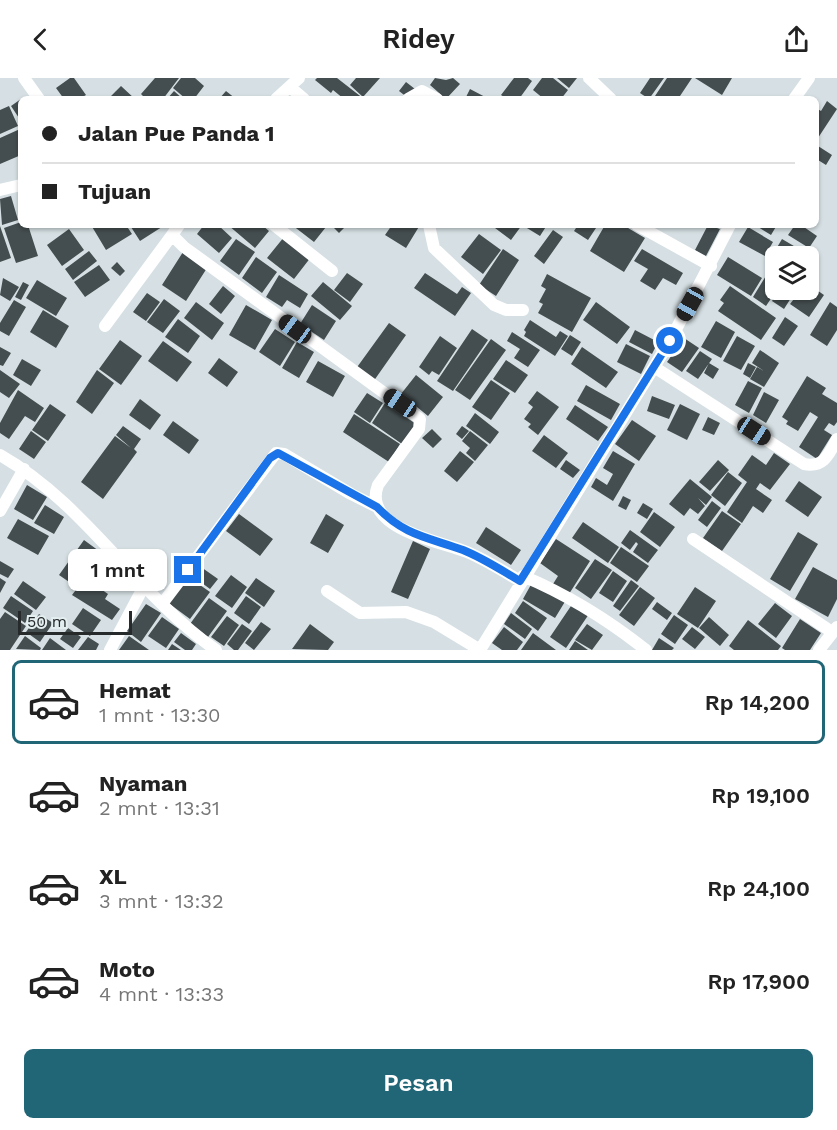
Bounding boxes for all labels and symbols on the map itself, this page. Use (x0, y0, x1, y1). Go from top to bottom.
car (673, 284, 707, 324)
car (275, 311, 315, 347)
route start (656, 327, 683, 354)
car (380, 385, 420, 421)
car (734, 414, 774, 448)
callout: 1 mnt (68, 549, 167, 591)
route end (174, 556, 201, 583)
scale bar (18, 608, 132, 636)

